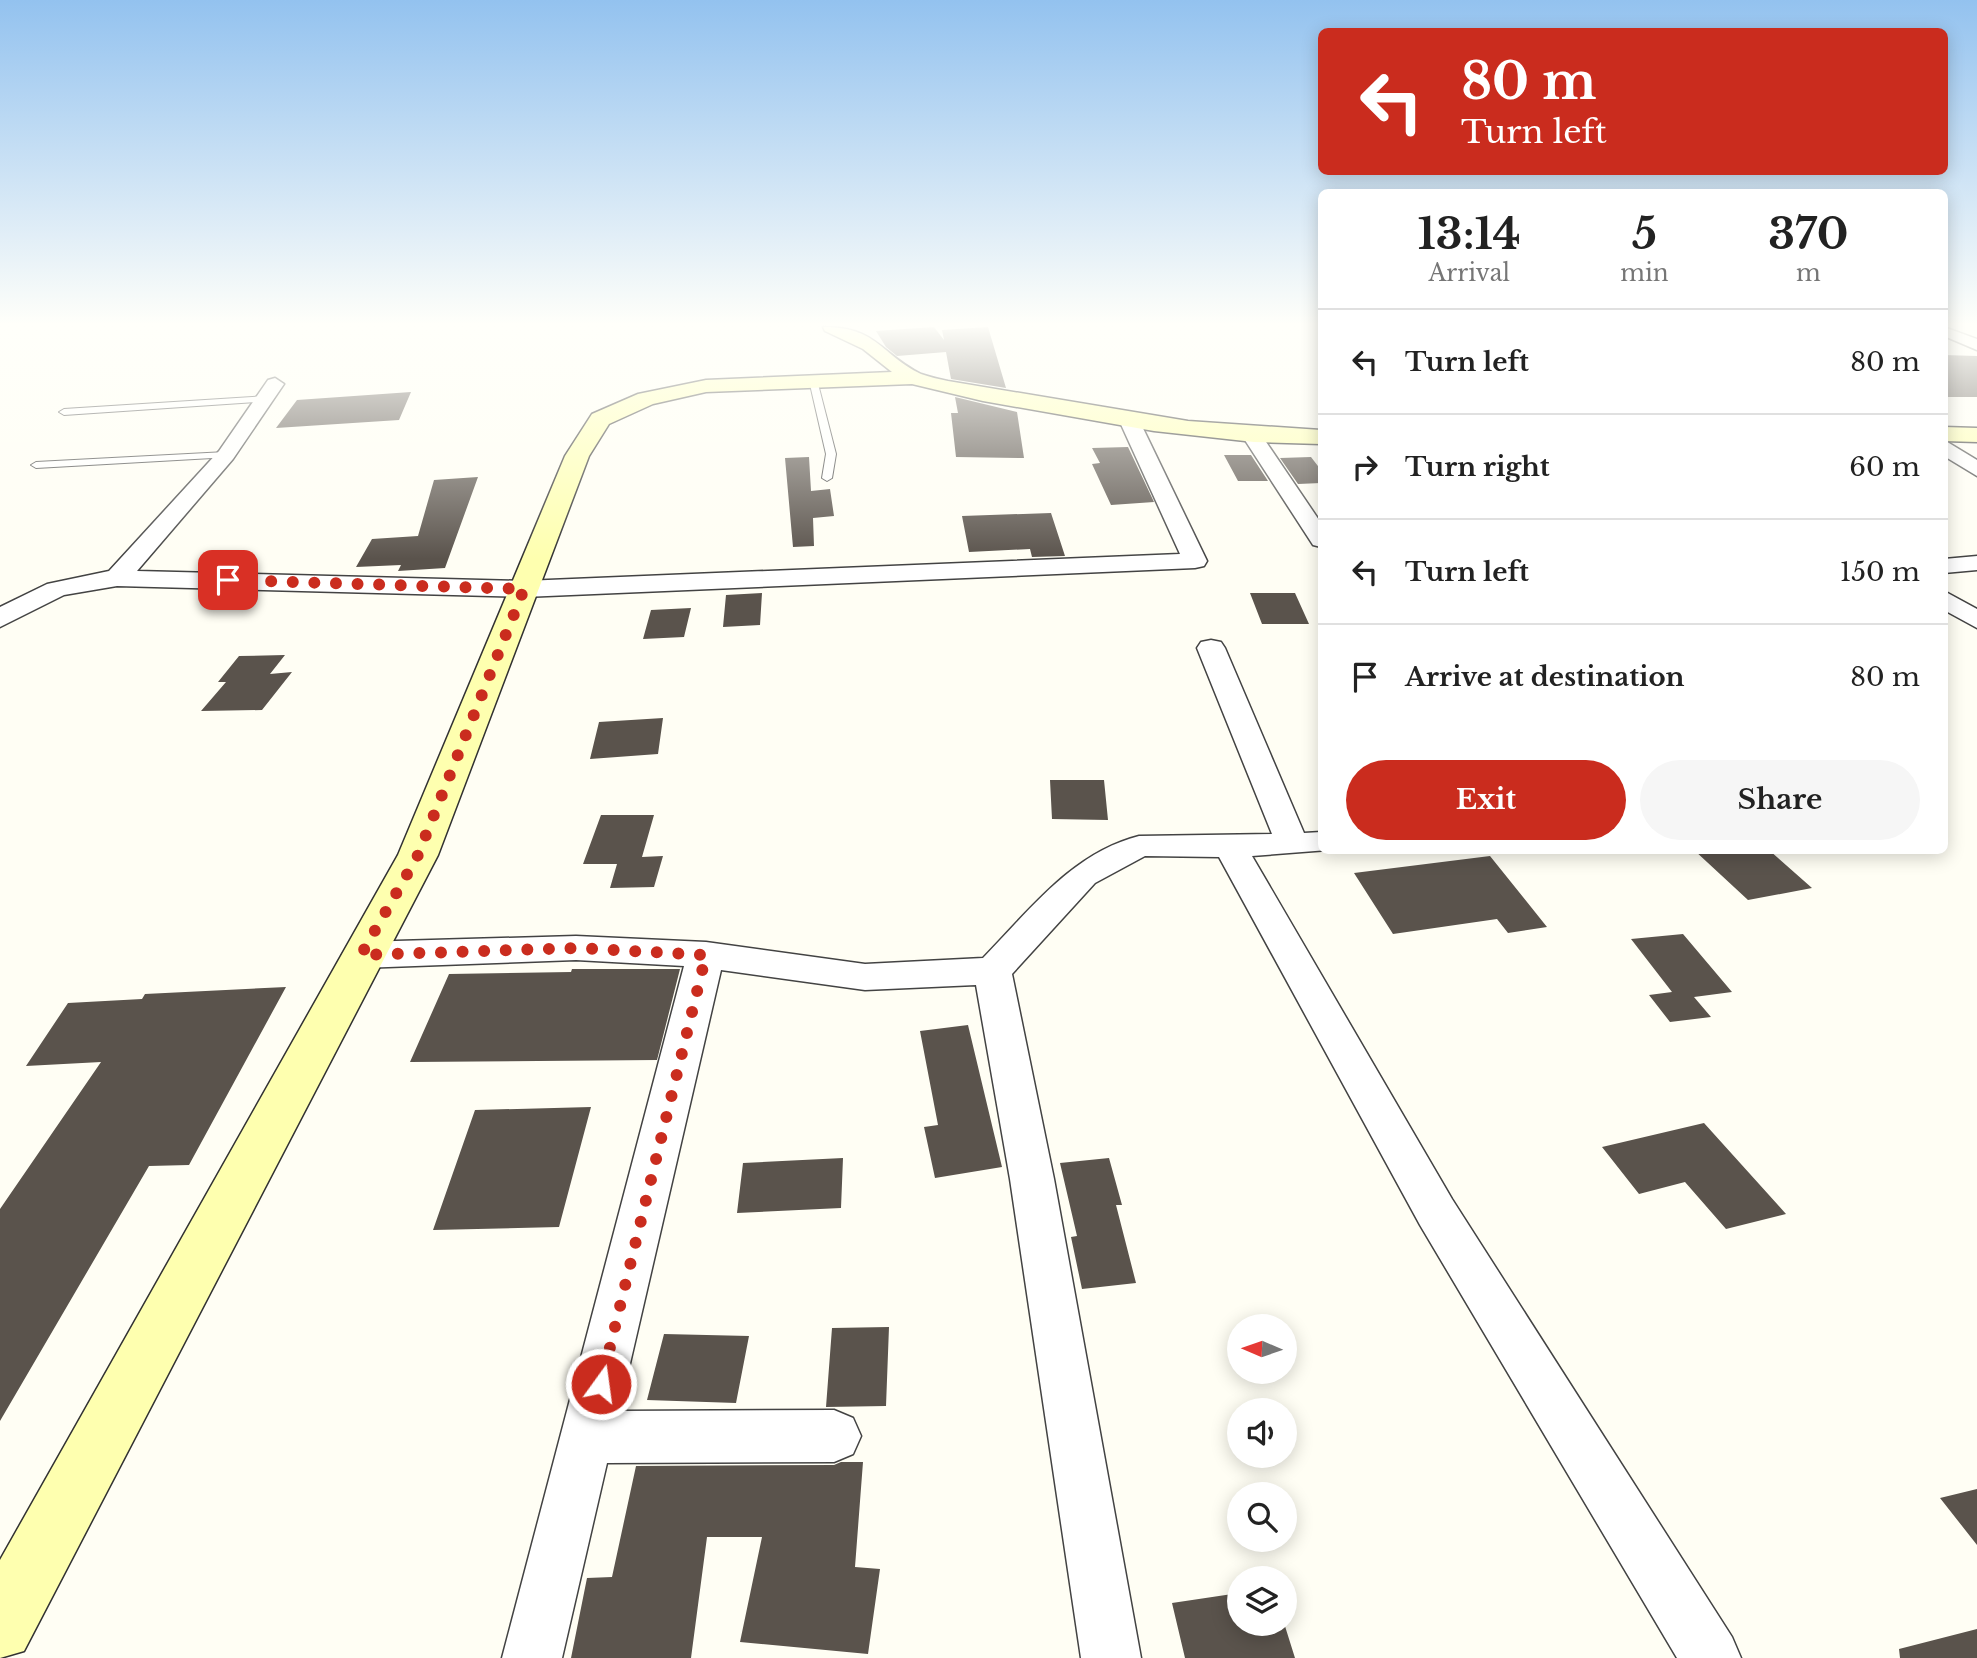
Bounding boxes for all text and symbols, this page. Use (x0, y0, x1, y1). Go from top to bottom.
text: 80 m (1461, 51, 1596, 112)
icon: left (1346, 56, 1437, 147)
text: Turn left (1461, 112, 1607, 152)
text: 13:14 (1418, 208, 1521, 260)
text: 5 (1632, 208, 1657, 260)
text: 370 (1768, 208, 1848, 260)
text: Arrival (1428, 259, 1510, 287)
text: min (1620, 259, 1669, 287)
text: m (1796, 259, 1821, 287)
icon: left (1346, 343, 1384, 381)
text: Turn left (1405, 346, 1529, 378)
text: 80 m (1850, 346, 1920, 378)
icon: right (1346, 448, 1384, 486)
text: Turn right (1405, 451, 1550, 483)
text: 60 m (1849, 451, 1920, 483)
pin (198, 550, 258, 610)
icon: left (1346, 553, 1384, 591)
text: Turn left (1405, 556, 1529, 588)
text: 150 m (1840, 556, 1920, 588)
icon: arrive (209, 561, 247, 599)
icon: arrive (1346, 658, 1384, 696)
text: Arrive at destination (1405, 661, 1685, 693)
text: 80 m (1850, 661, 1920, 693)
button: Exit (1346, 760, 1626, 840)
button: Share (1640, 760, 1920, 840)
north arrow (1227, 1314, 1297, 1384)
map controls (1227, 1314, 1297, 1636)
position arrow (564, 1347, 638, 1421)
button: sound (1227, 1398, 1297, 1468)
button: search (1227, 1482, 1297, 1552)
button: layers (1227, 1566, 1297, 1636)

